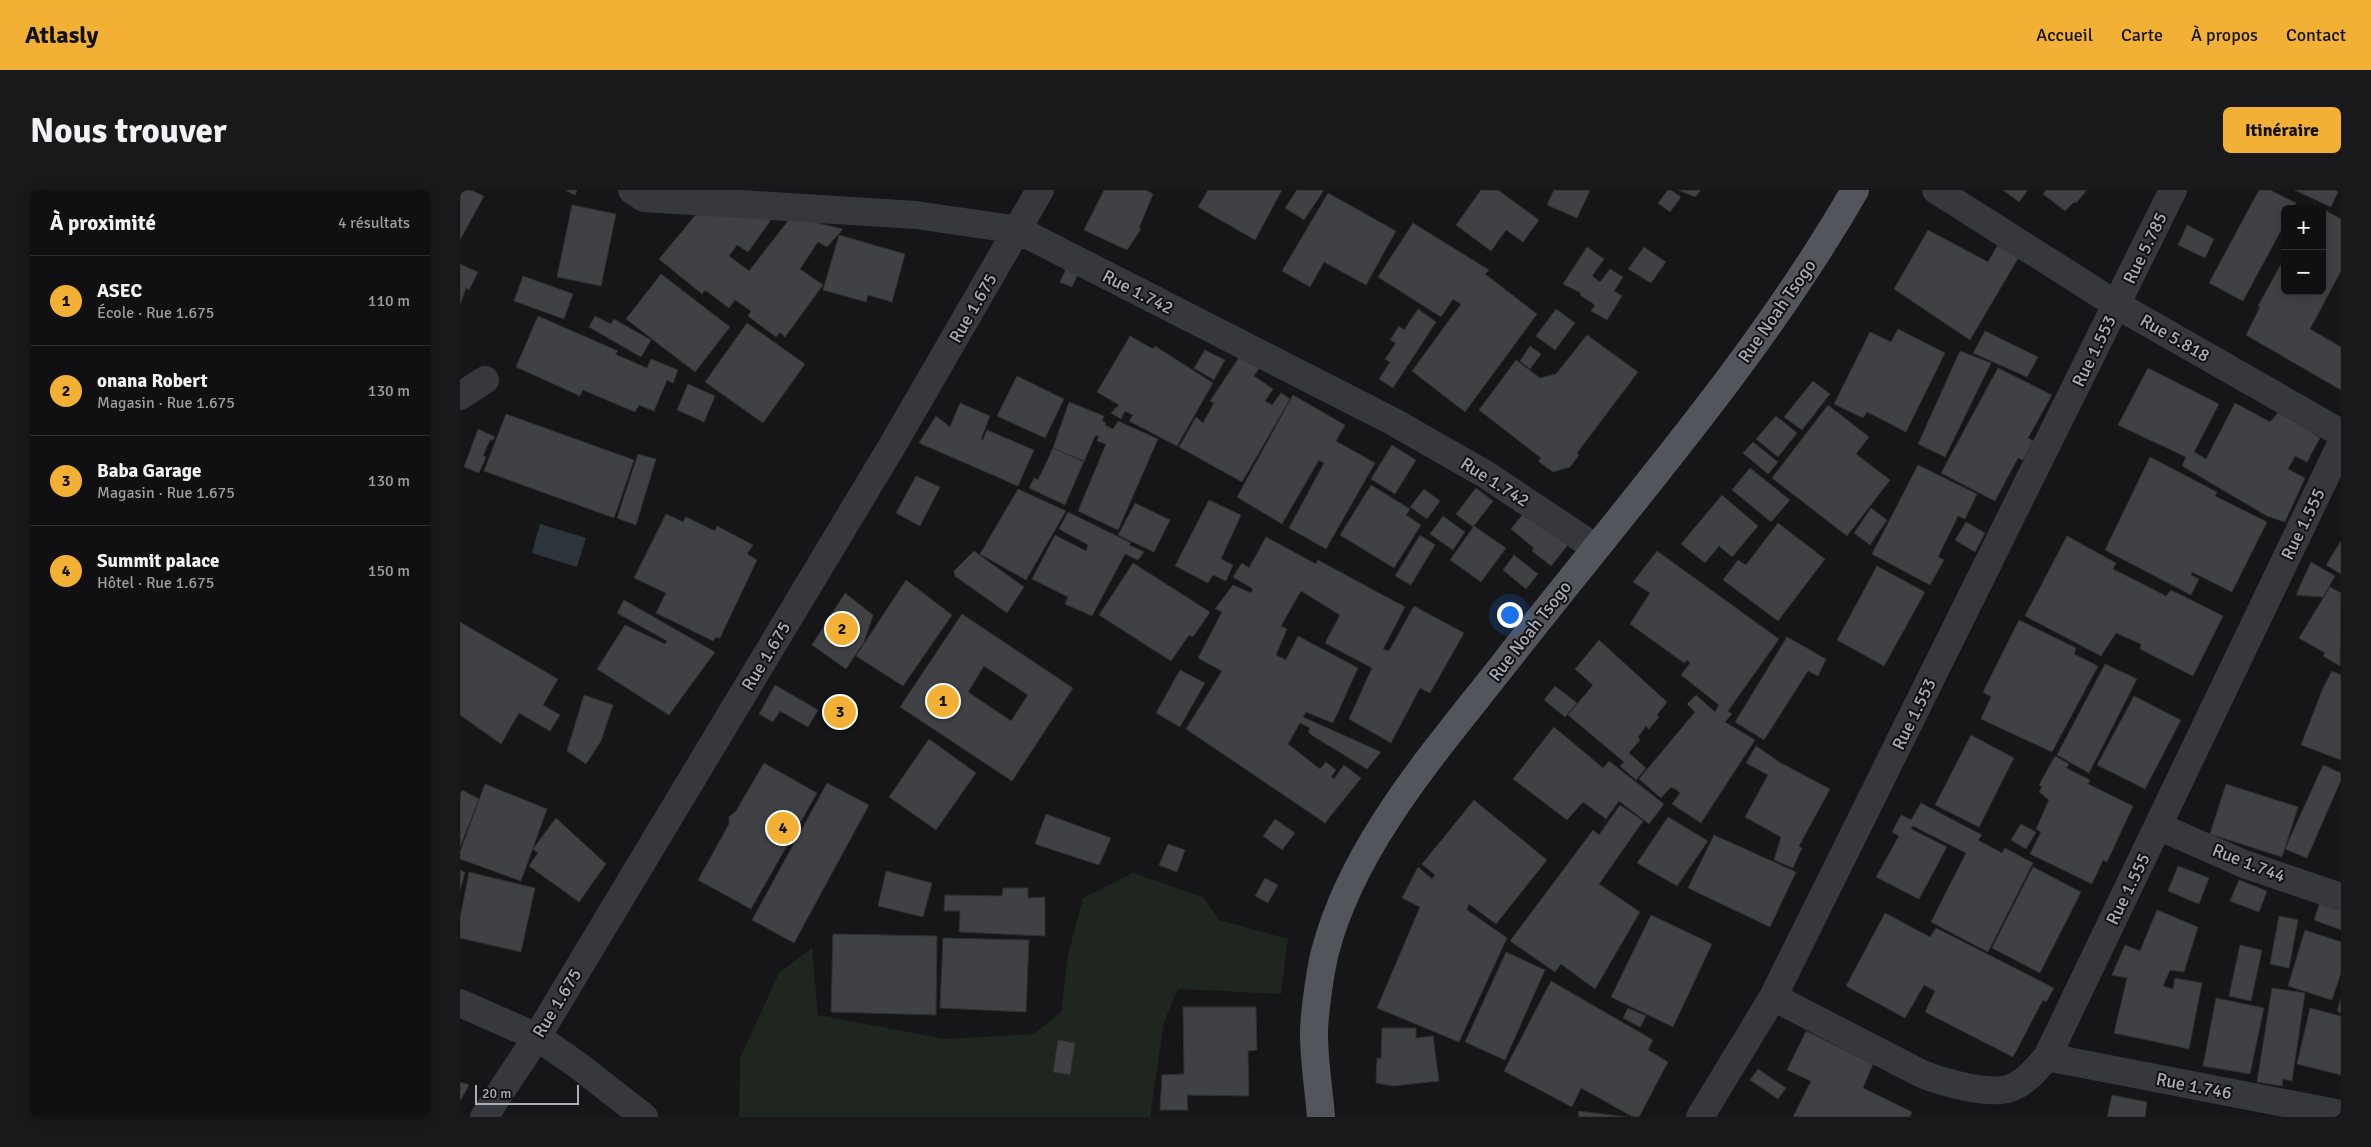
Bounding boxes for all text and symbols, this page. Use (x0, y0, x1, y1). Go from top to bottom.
text: Atlasly (25, 20, 98, 50)
text: Accueil (2036, 24, 2093, 46)
text: Carte (2121, 24, 2163, 46)
text: À propos (2191, 24, 2258, 46)
text: Contact (2286, 24, 2346, 46)
button: Itinéraire (2223, 107, 2341, 153)
text: Nous trouver (30, 109, 227, 152)
map controls (2281, 205, 2326, 295)
button: + (2281, 205, 2326, 250)
street label: Rue 5.785 (2118, 209, 2172, 287)
text: À proximité (50, 210, 156, 236)
text: 4 résultats (338, 213, 410, 233)
button: − (2281, 250, 2326, 295)
street label: Rue Noah Tsogo (1733, 255, 1821, 367)
street label: Rue 1.742 (1099, 265, 1177, 319)
street label: Rue 1.675 (944, 269, 1002, 347)
text: ASEC (97, 279, 142, 303)
text: 1 (62, 291, 70, 311)
text: 110 m (368, 291, 410, 311)
text: École · Rue 1.675 (97, 303, 214, 323)
street label: Rue 5.818 (2136, 309, 2214, 367)
street label: Rue 1.553 (2067, 312, 2121, 390)
text: onana Robert (97, 369, 208, 393)
text: 2 (62, 381, 70, 401)
text: 130 m (368, 381, 410, 401)
text: Magasin · Rue 1.675 (97, 393, 235, 413)
street label: Rue 1.742 (1457, 452, 1533, 512)
text: Baba Garage (97, 459, 201, 483)
text: 3 (62, 471, 70, 491)
text: 130 m (368, 471, 410, 491)
text: Magasin · Rue 1.675 (97, 483, 235, 503)
street label: Rue 1.555 (2276, 485, 2330, 563)
text: Summit palace (97, 549, 220, 573)
text: 4 (62, 561, 70, 581)
text: 150 m (368, 561, 410, 581)
text: Hôtel · Rue 1.675 (97, 573, 214, 593)
street label: Rue Noah Tsogo (1484, 576, 1576, 686)
your location (1497, 602, 1523, 628)
pin: 2 (826, 610, 858, 648)
street label: Rue 1.675 (737, 617, 795, 695)
street label: Rue 1.553 (1887, 675, 1941, 753)
pin: 1 (927, 682, 959, 720)
pin: 3 (824, 693, 856, 731)
pin: 4 (767, 809, 799, 847)
street label: Rue 1.744 (2209, 839, 2289, 887)
street label: Rue 1.555 (2101, 850, 2155, 928)
street label: Rue 1.675 (528, 964, 586, 1042)
street label: Rue 1.746 (2154, 1068, 2234, 1104)
scale bar (475, 1082, 579, 1105)
text: 20 m (482, 1085, 511, 1102)

